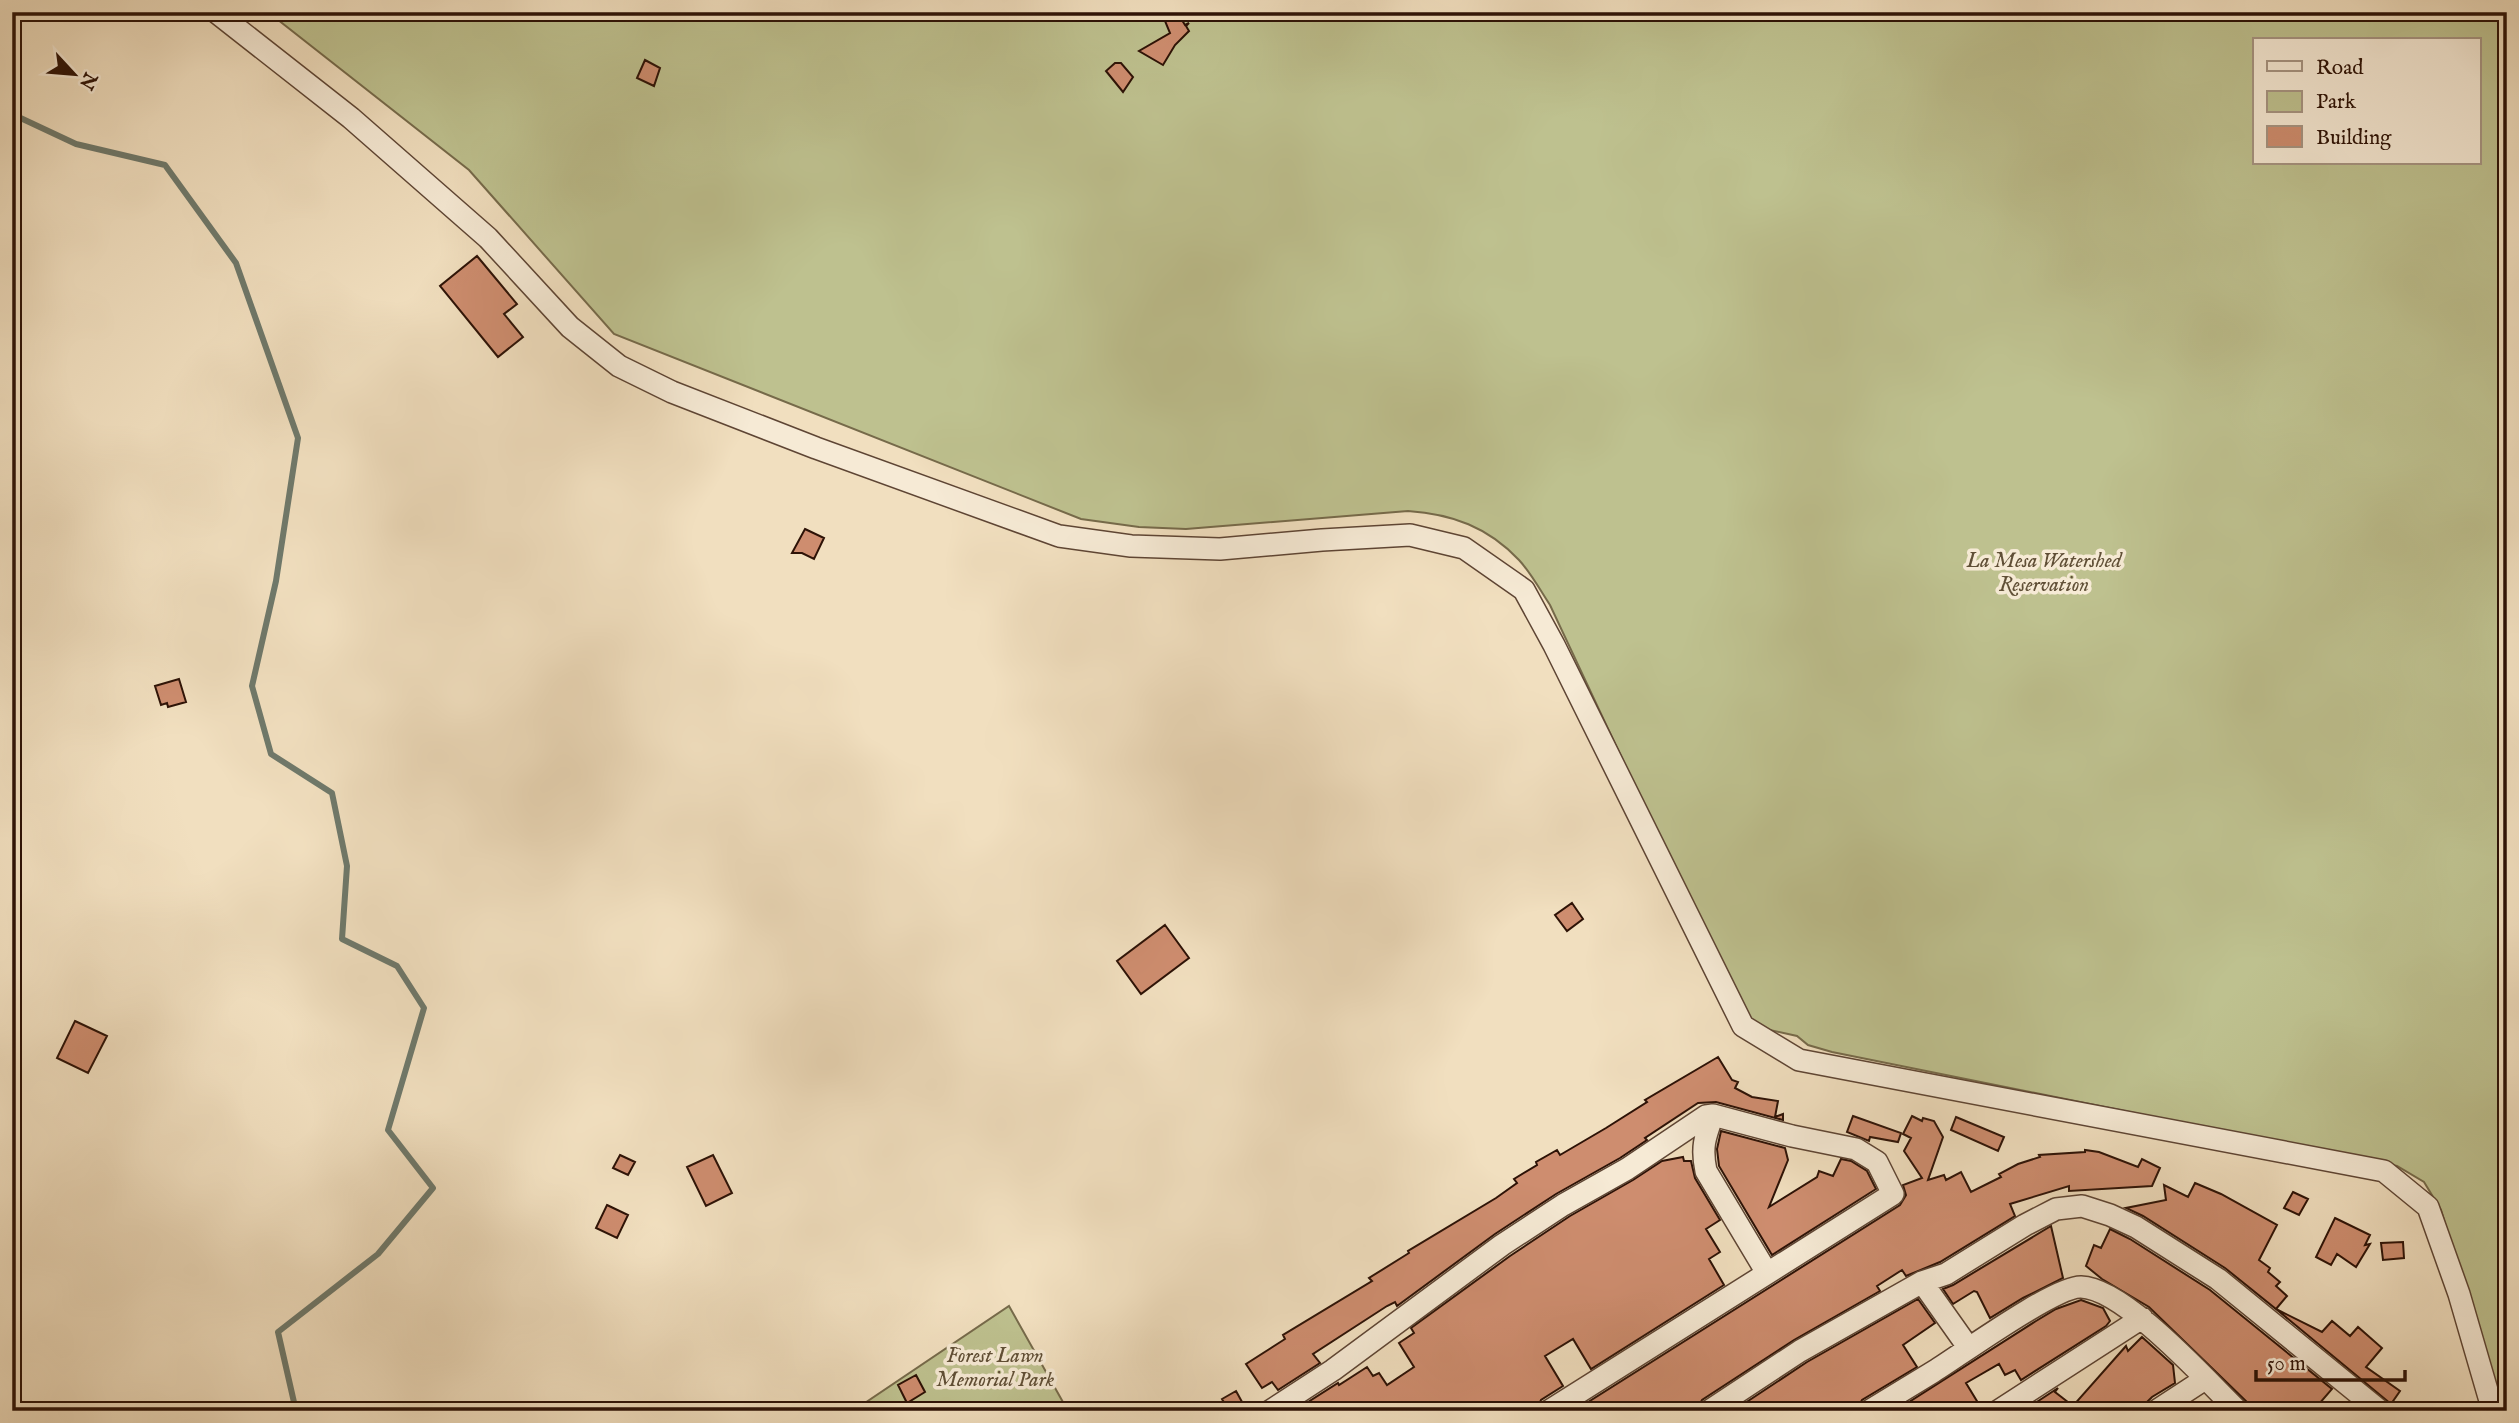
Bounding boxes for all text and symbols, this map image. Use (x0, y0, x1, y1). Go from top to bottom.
north arrow (38, 38, 108, 108)
legend (2253, 38, 2480, 164)
text: Road (2316, 55, 2364, 82)
text: N (73, 67, 102, 94)
text: Park (2316, 89, 2357, 116)
text: Building (2316, 125, 2392, 152)
park label: La Mesa Watershed Reservation (1965, 548, 2124, 599)
scale bar (2256, 1339, 2405, 1383)
park label: Forest Lawn Memorial Park (936, 1343, 1055, 1394)
text: 50 m (2267, 1351, 2306, 1378)

